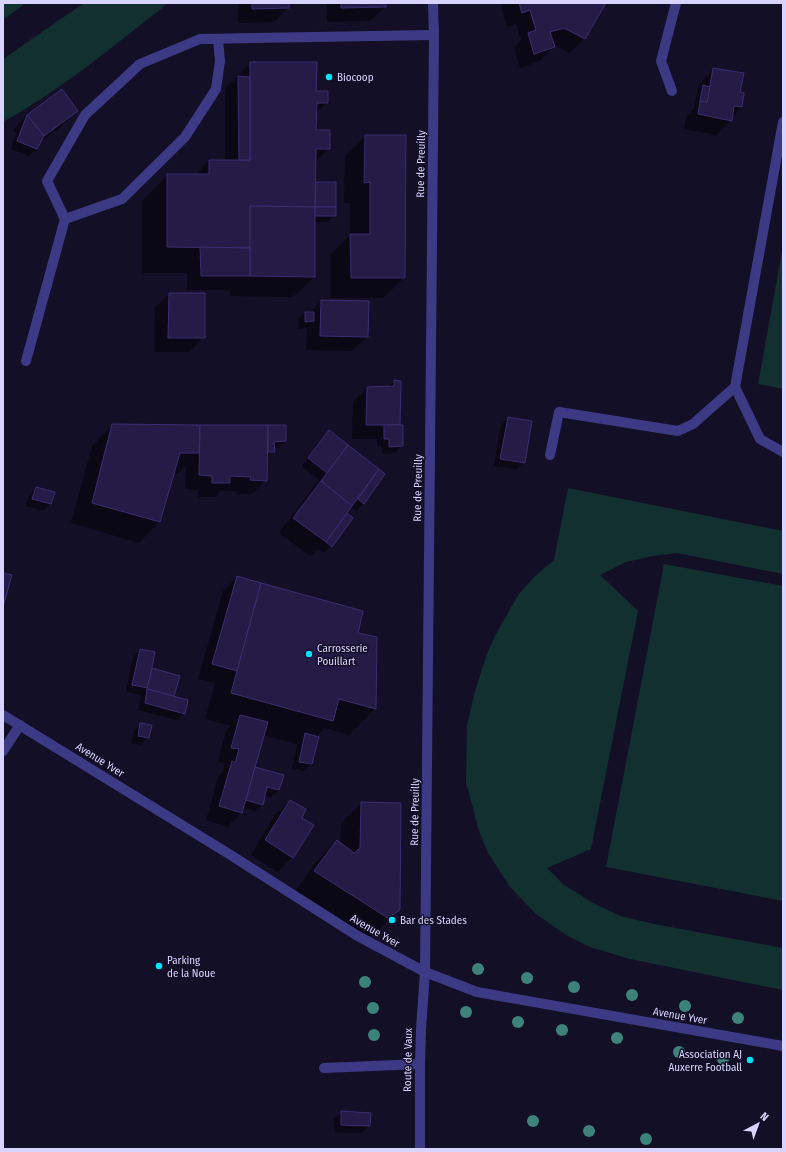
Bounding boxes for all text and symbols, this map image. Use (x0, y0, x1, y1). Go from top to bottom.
place label: Biocoop (337, 71, 374, 84)
marker: Biocoop (324, 72, 334, 82)
street label: Rue de Preuilly (414, 130, 428, 198)
street label: Rue de Preuilly (411, 454, 425, 522)
place label: Carrosserie Pouillart (317, 642, 368, 668)
marker: Carrosserie Pouillart (304, 649, 314, 659)
street label: Avenue Yver (73, 740, 127, 780)
street label: Rue de Preuilly (408, 778, 422, 846)
street label: Avenue Yver (348, 912, 402, 950)
place label: Bar des Stades (400, 914, 467, 927)
marker: Bar des Stades (387, 915, 397, 925)
place label: Parking de la Noue (167, 954, 215, 980)
marker: Parking de la Noue (154, 961, 164, 971)
street label: Avenue Yver (652, 1005, 708, 1027)
street label: Route de Vaux (401, 1028, 415, 1092)
place label: Association AJ Auxerre Football (668, 1048, 742, 1074)
marker: Association AJ Auxerre Football (745, 1055, 755, 1065)
north arrow (738, 1104, 778, 1144)
text: N (757, 1110, 771, 1124)

